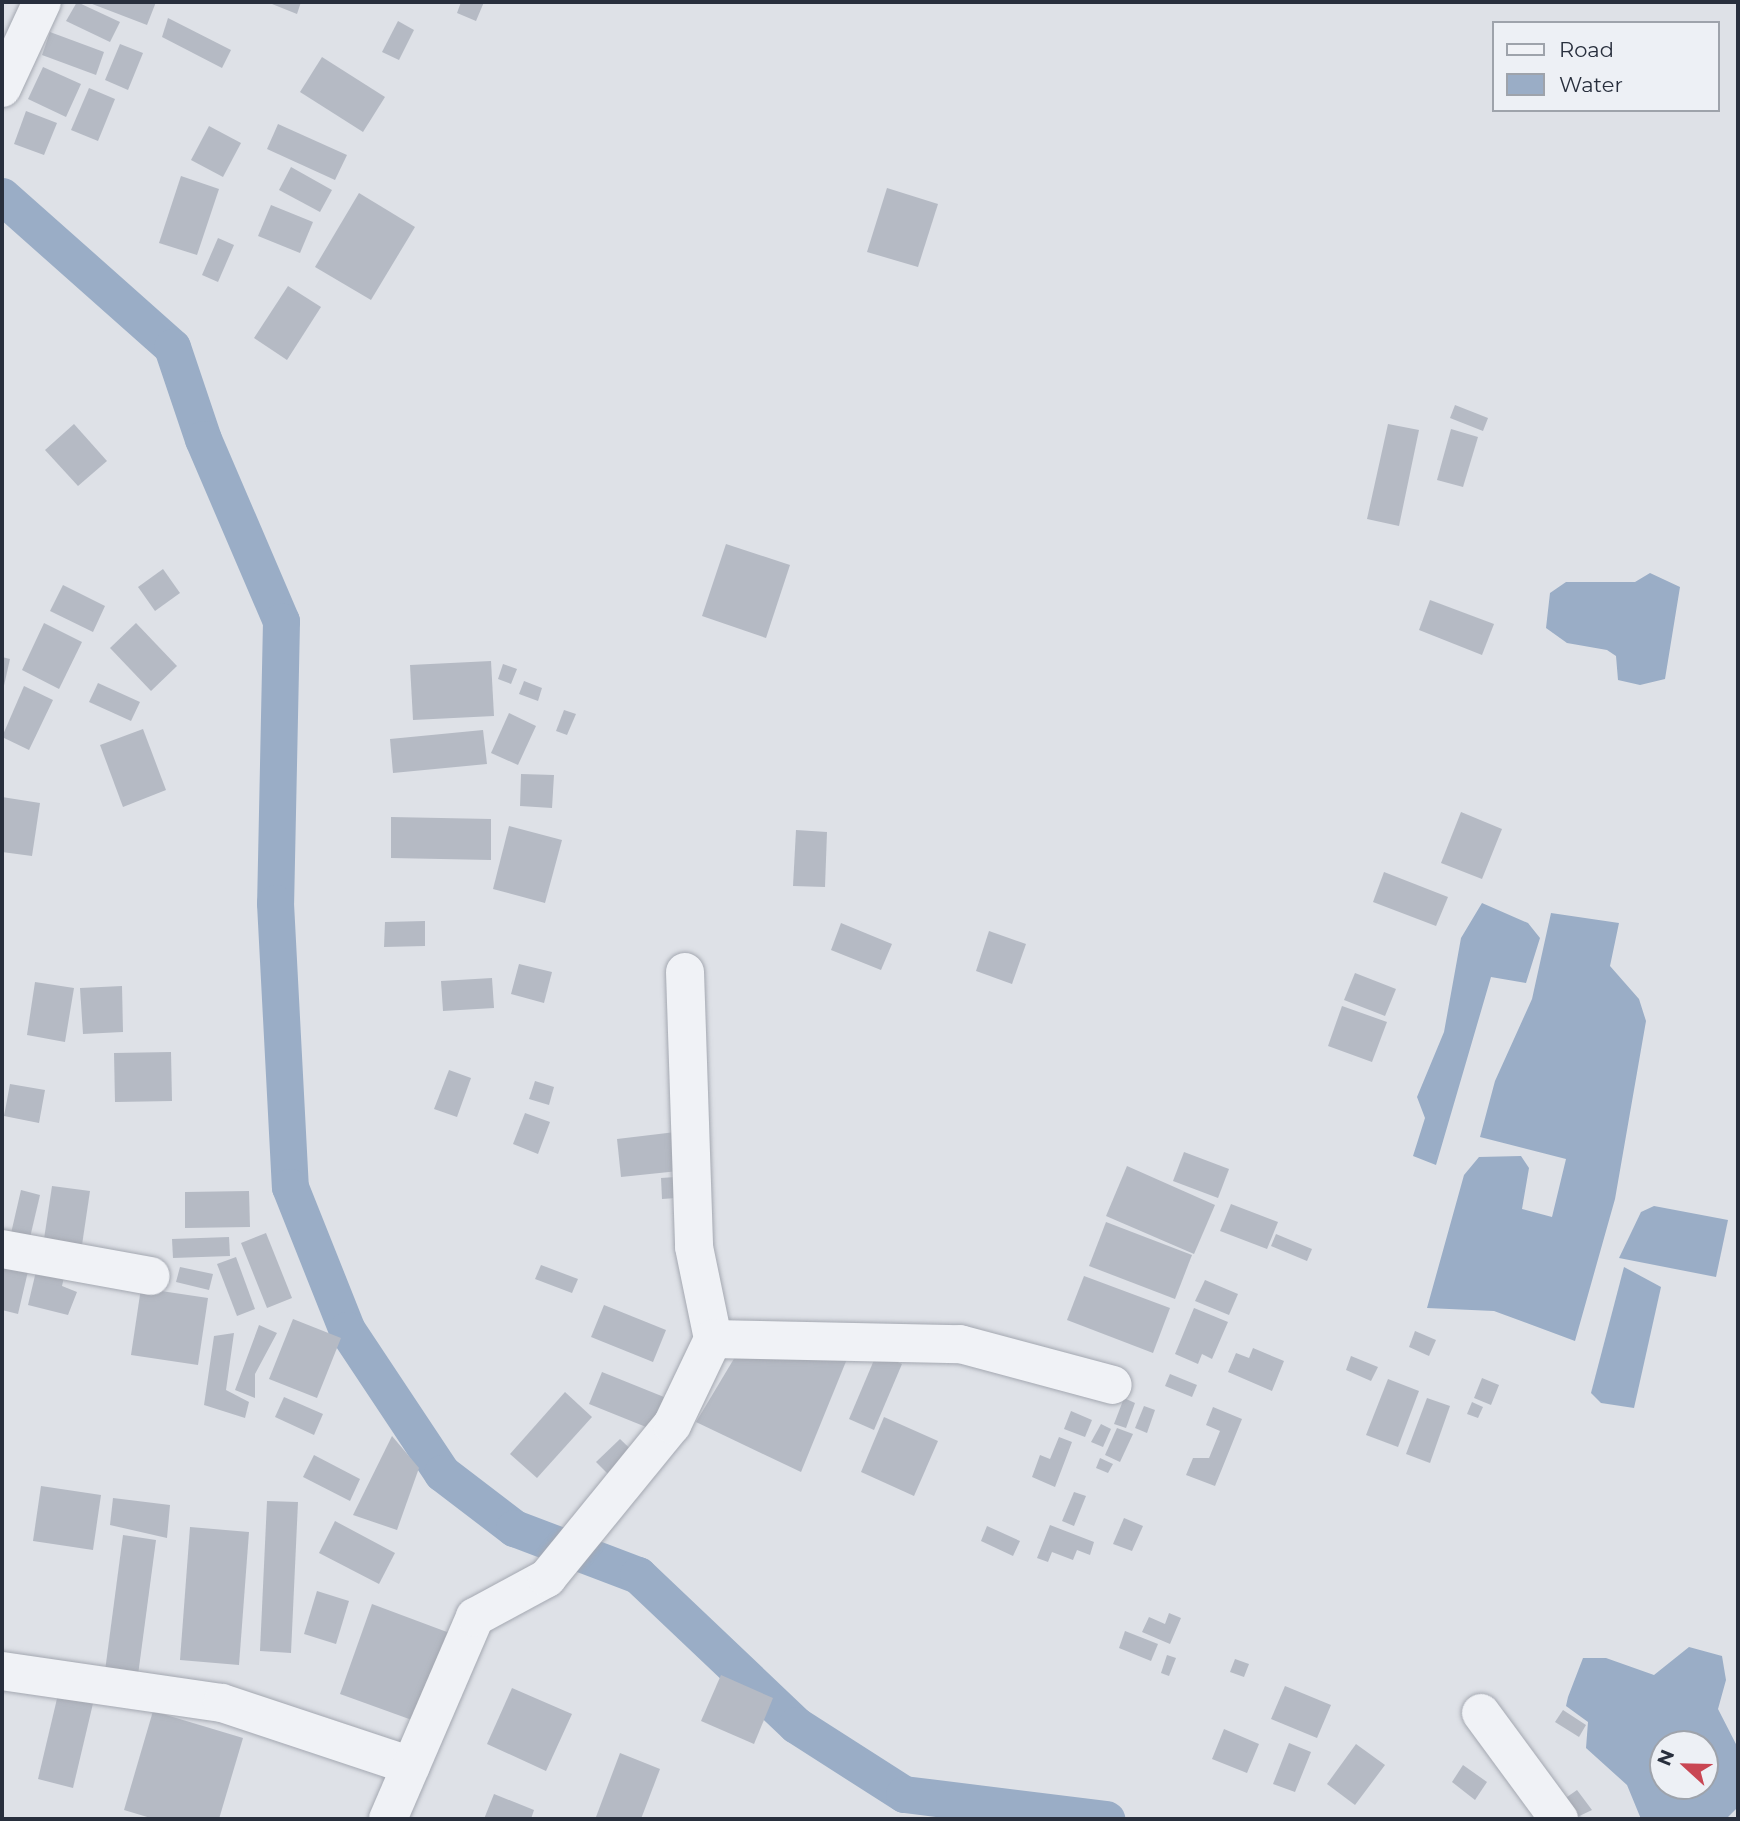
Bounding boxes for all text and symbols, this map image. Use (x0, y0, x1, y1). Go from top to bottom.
legend (1492, 21, 1719, 112)
text: Road (1559, 37, 1614, 62)
text: Water (1559, 72, 1623, 97)
north arrow (1649, 1730, 1719, 1800)
text: N (1652, 1746, 1679, 1769)

